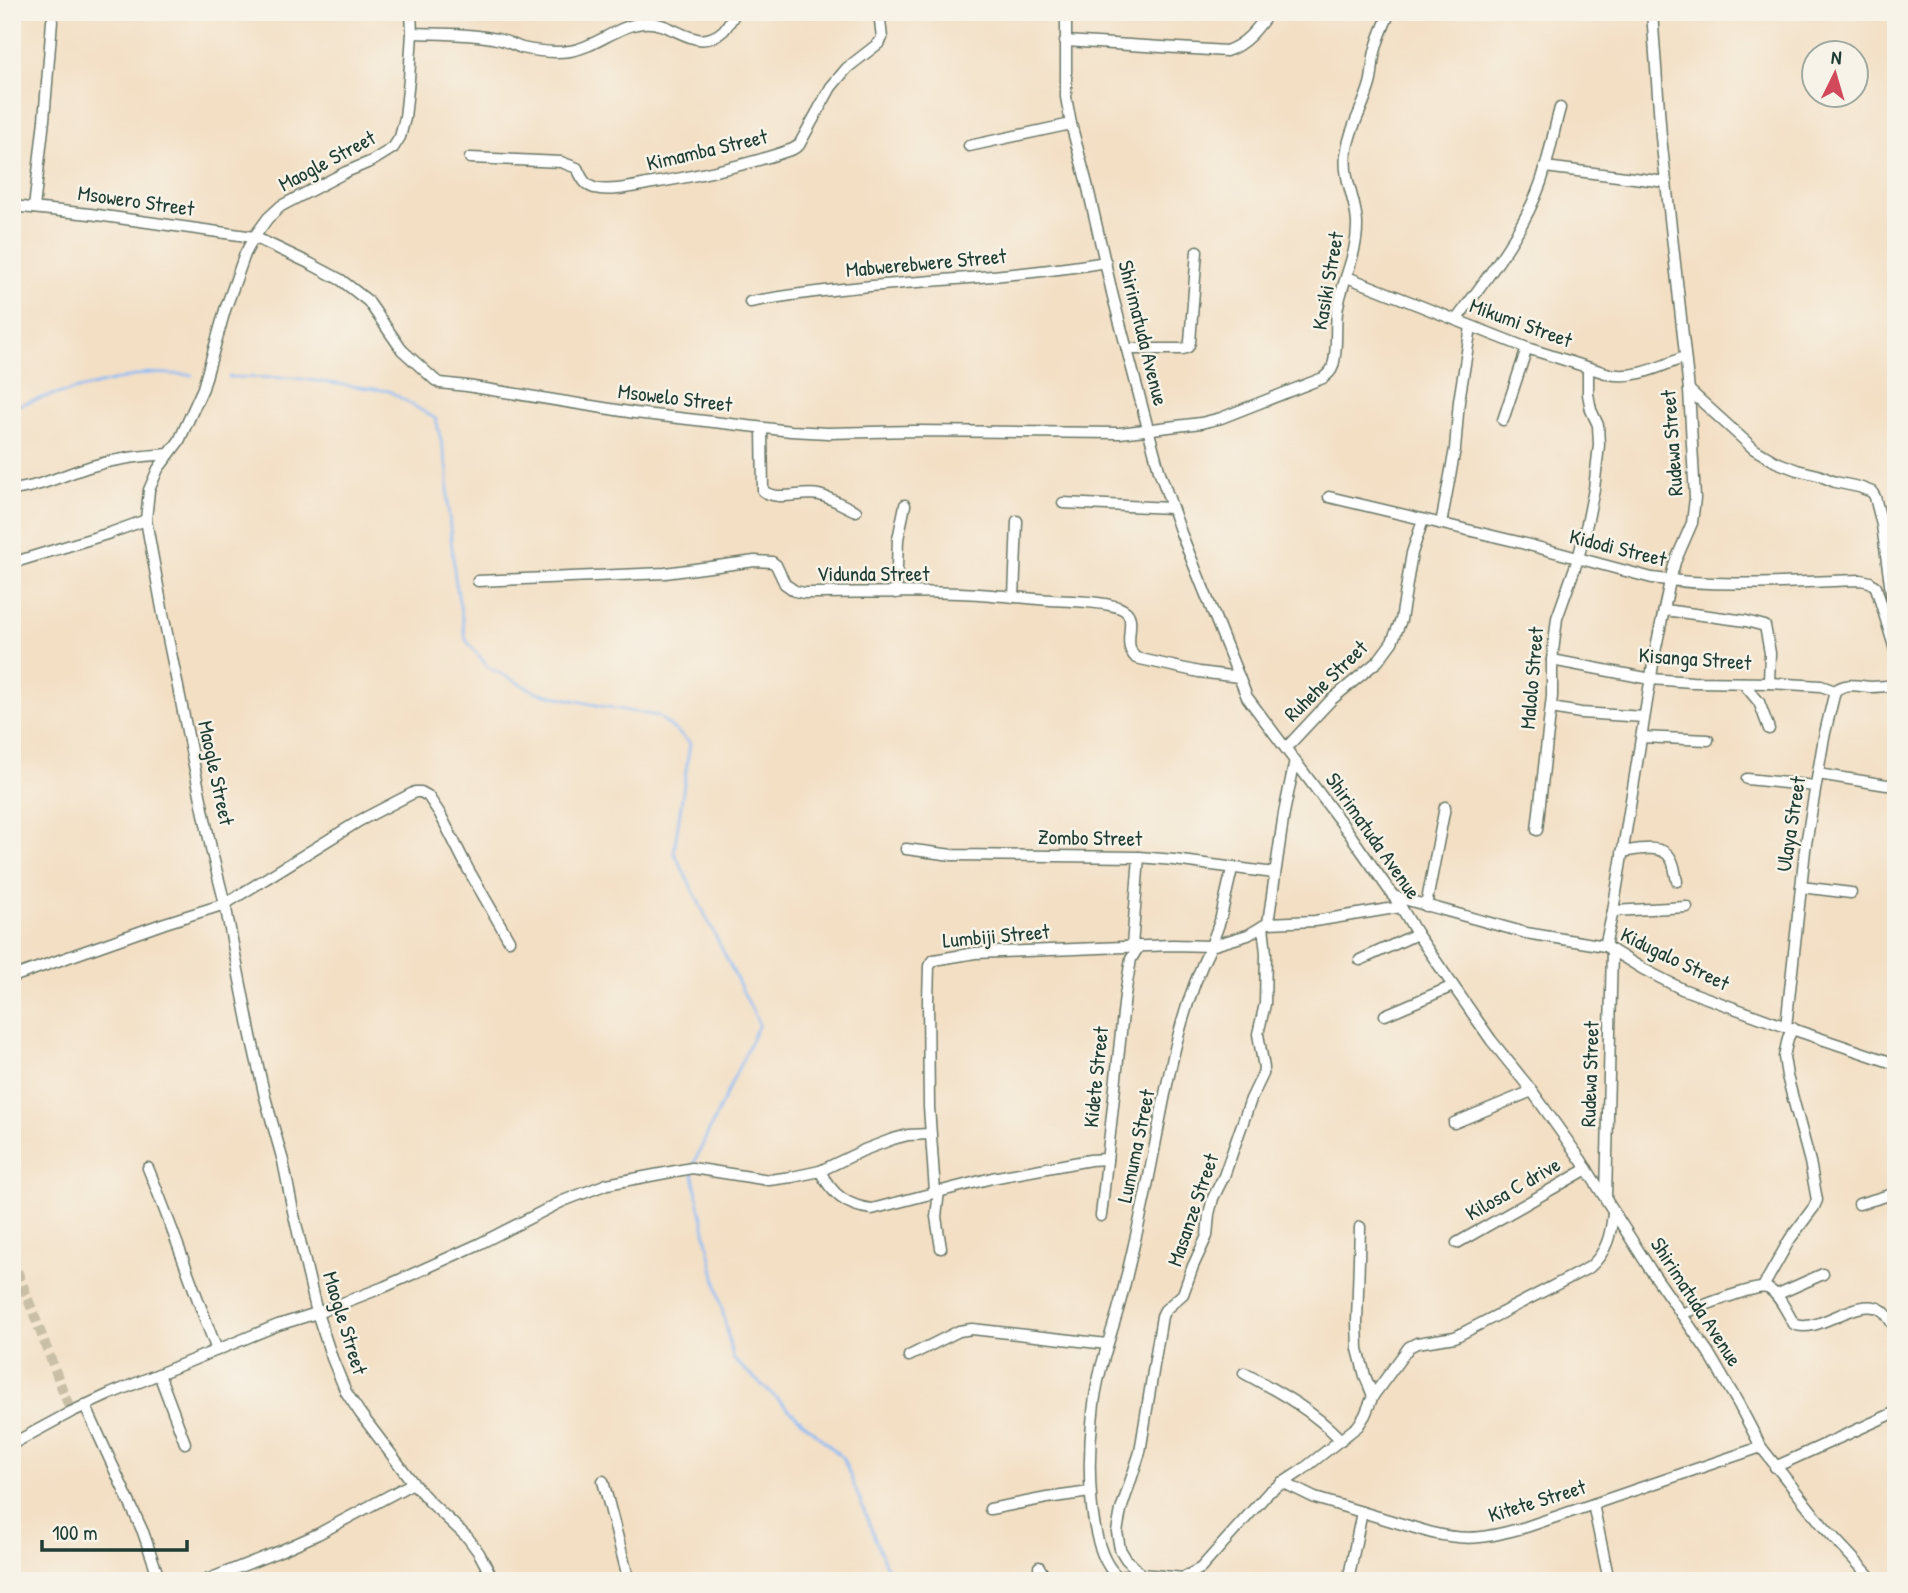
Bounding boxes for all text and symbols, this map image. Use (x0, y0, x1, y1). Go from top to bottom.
north arrow (1800, 38, 1870, 108)
text: N (1830, 44, 1843, 70)
street label: Kimamba Street (644, 121, 771, 177)
street label: Maogle Street (273, 122, 381, 198)
street label: Msowero Street (76, 178, 197, 223)
street label: Kasiki Street (1305, 229, 1351, 332)
street label: Mabwerebwere Street (845, 241, 1008, 284)
street label: Shirimatuda Avenue (1111, 257, 1176, 408)
street label: Mikumi Street (1466, 291, 1577, 355)
street label: Msowelo Street (616, 376, 735, 419)
street label: Rudewa Street (1653, 388, 1690, 497)
street label: Kidodi Street (1567, 521, 1670, 574)
street label: Vidunda Street (817, 559, 930, 588)
street label: Malolo Street (1513, 625, 1550, 730)
street label: Ruhehe Street (1277, 633, 1374, 728)
street label: Kisanga Street (1638, 640, 1753, 677)
street label: Maogle Street (191, 718, 242, 829)
street label: Shirimatuda Avenue (1319, 767, 1428, 905)
street label: Ulaya Street (1769, 773, 1812, 874)
street label: Zombo Street (1038, 822, 1143, 853)
street label: Lumbiji Street (941, 916, 1051, 955)
street label: Kidugalo Street (1616, 920, 1735, 998)
street label: Rudewa Street (1573, 1020, 1606, 1128)
street label: Kidete Street (1076, 1024, 1115, 1129)
street label: Lumuma Street (1109, 1086, 1162, 1205)
street label: Masanze Street (1160, 1149, 1226, 1270)
street label: Kilosa C drive (1460, 1150, 1565, 1227)
street label: Shirimatuda Avenue (1644, 1232, 1749, 1372)
street label: Maogle Street (316, 1268, 375, 1379)
street label: Kitete Street (1485, 1472, 1590, 1529)
scale bar (42, 1509, 187, 1553)
text: 100 m (52, 1518, 98, 1547)

